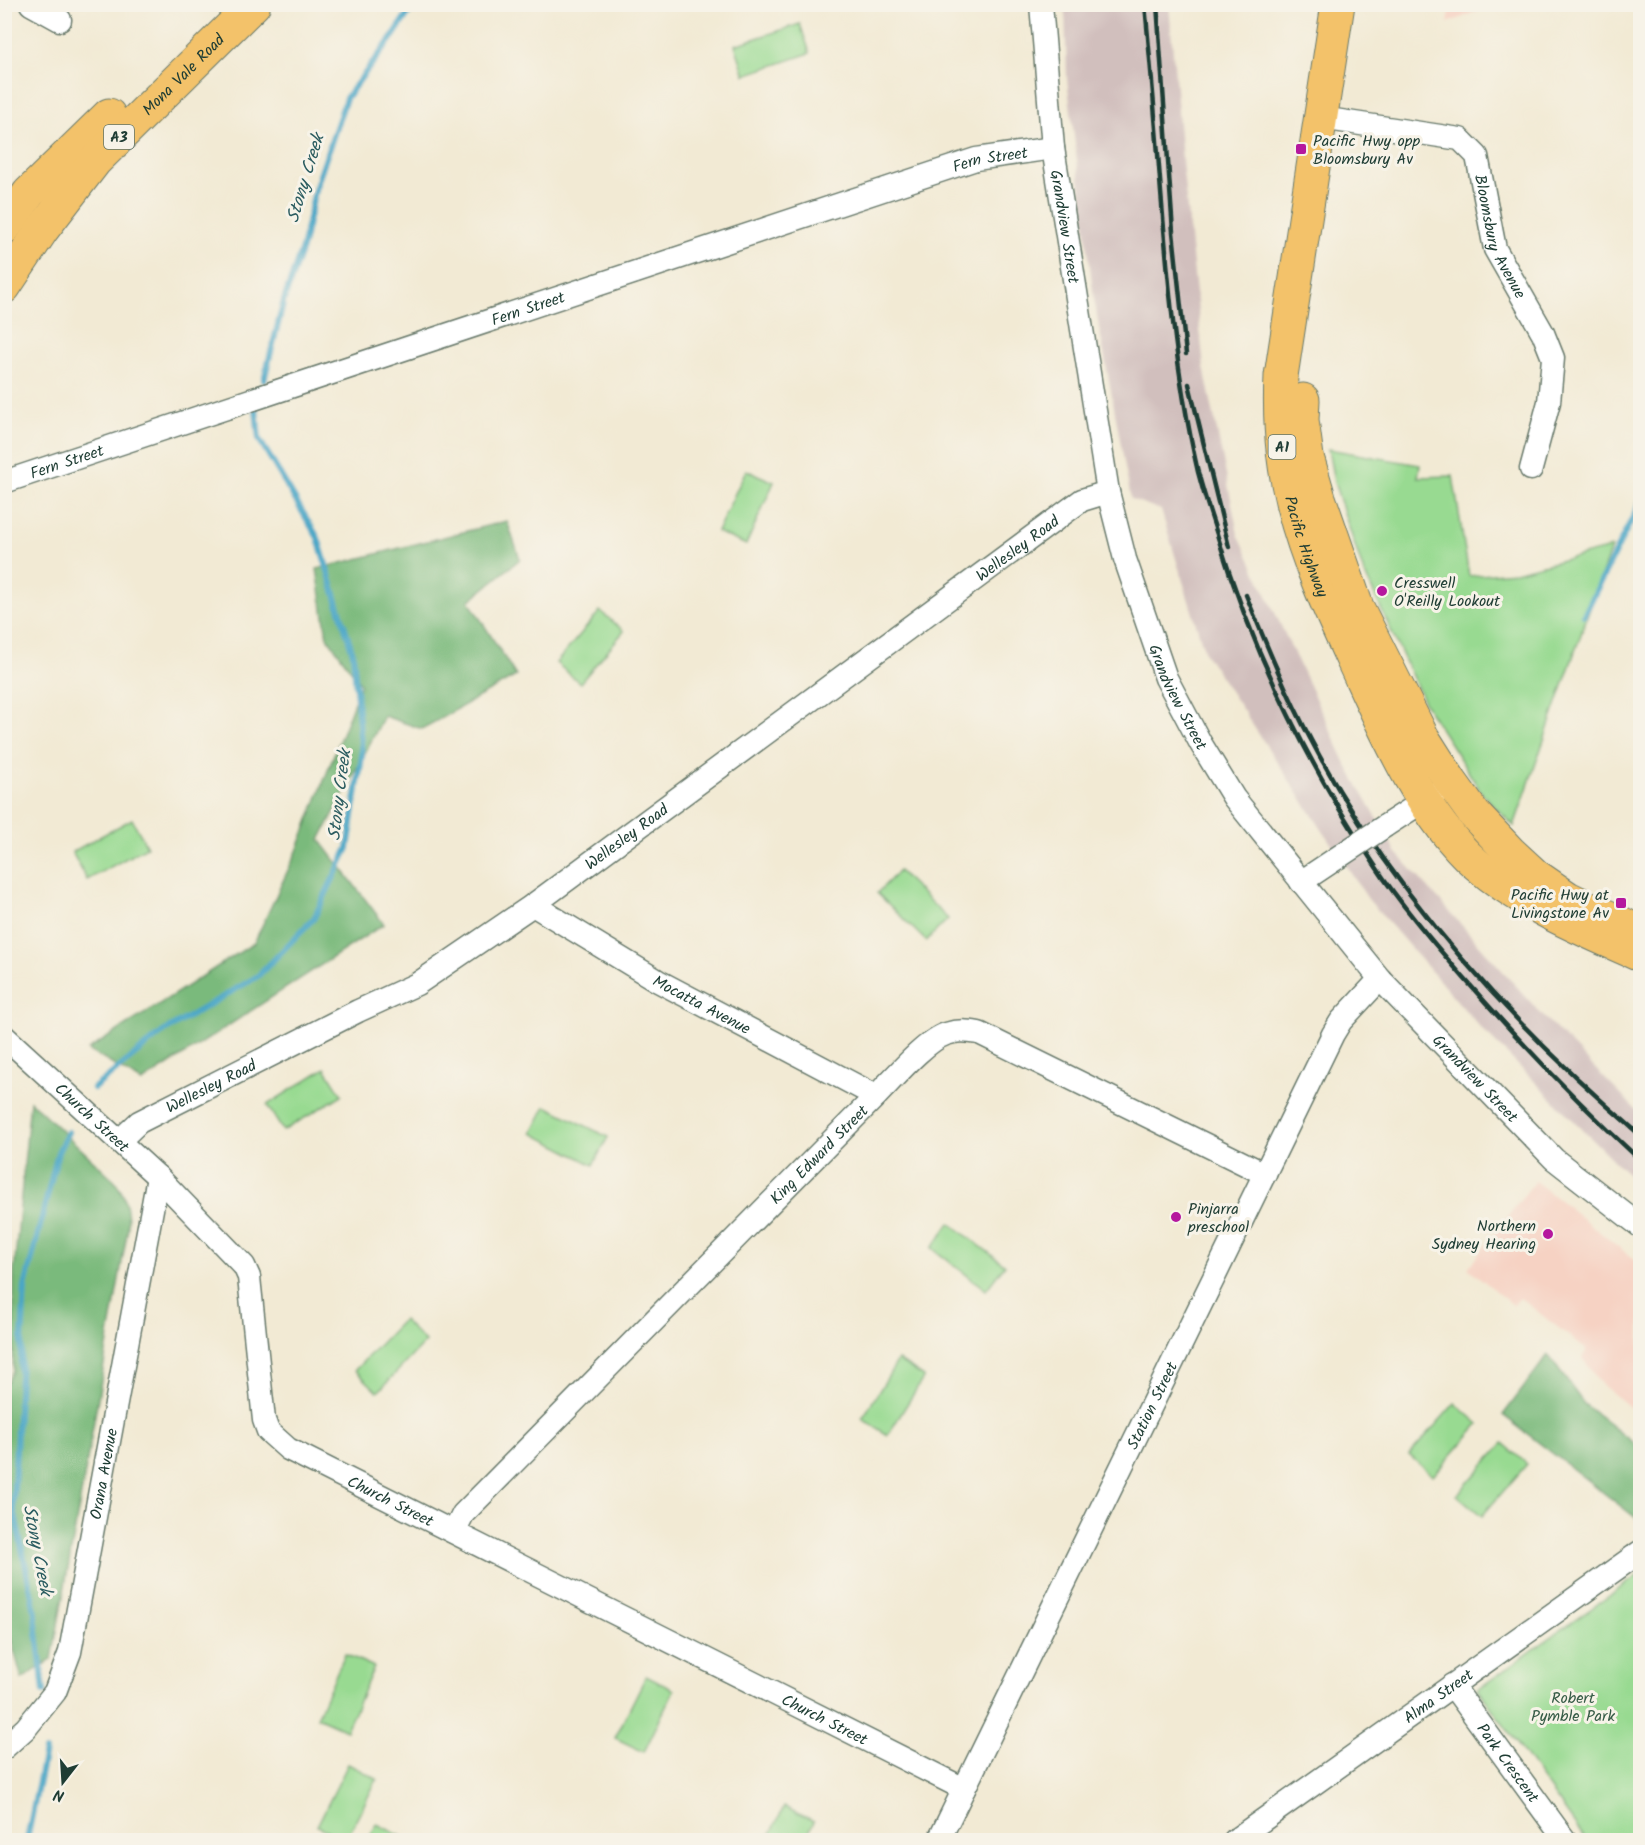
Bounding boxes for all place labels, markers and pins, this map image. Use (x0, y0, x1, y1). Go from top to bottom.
place label: Pacific Hwy opp Bloomsbury Av (1313, 129, 1420, 172)
marker: Pacific Hwy opp Bloomsbury Av (1294, 142, 1308, 156)
place label: Cresswell O'Reilly Lookout (1394, 571, 1501, 614)
marker: Cresswell O'Reilly Lookout (1375, 584, 1389, 598)
place label: Pacific Hwy at Livingstone Av (1511, 883, 1610, 926)
marker: Pacific Hwy at Livingstone Av (1614, 896, 1628, 910)
place label: Pinjarra preschool (1187, 1197, 1249, 1240)
marker: Pinjarra preschool (1169, 1210, 1183, 1224)
place label: Northern Sydney Hearing (1432, 1214, 1536, 1257)
marker: Northern Sydney Hearing (1541, 1227, 1555, 1241)

